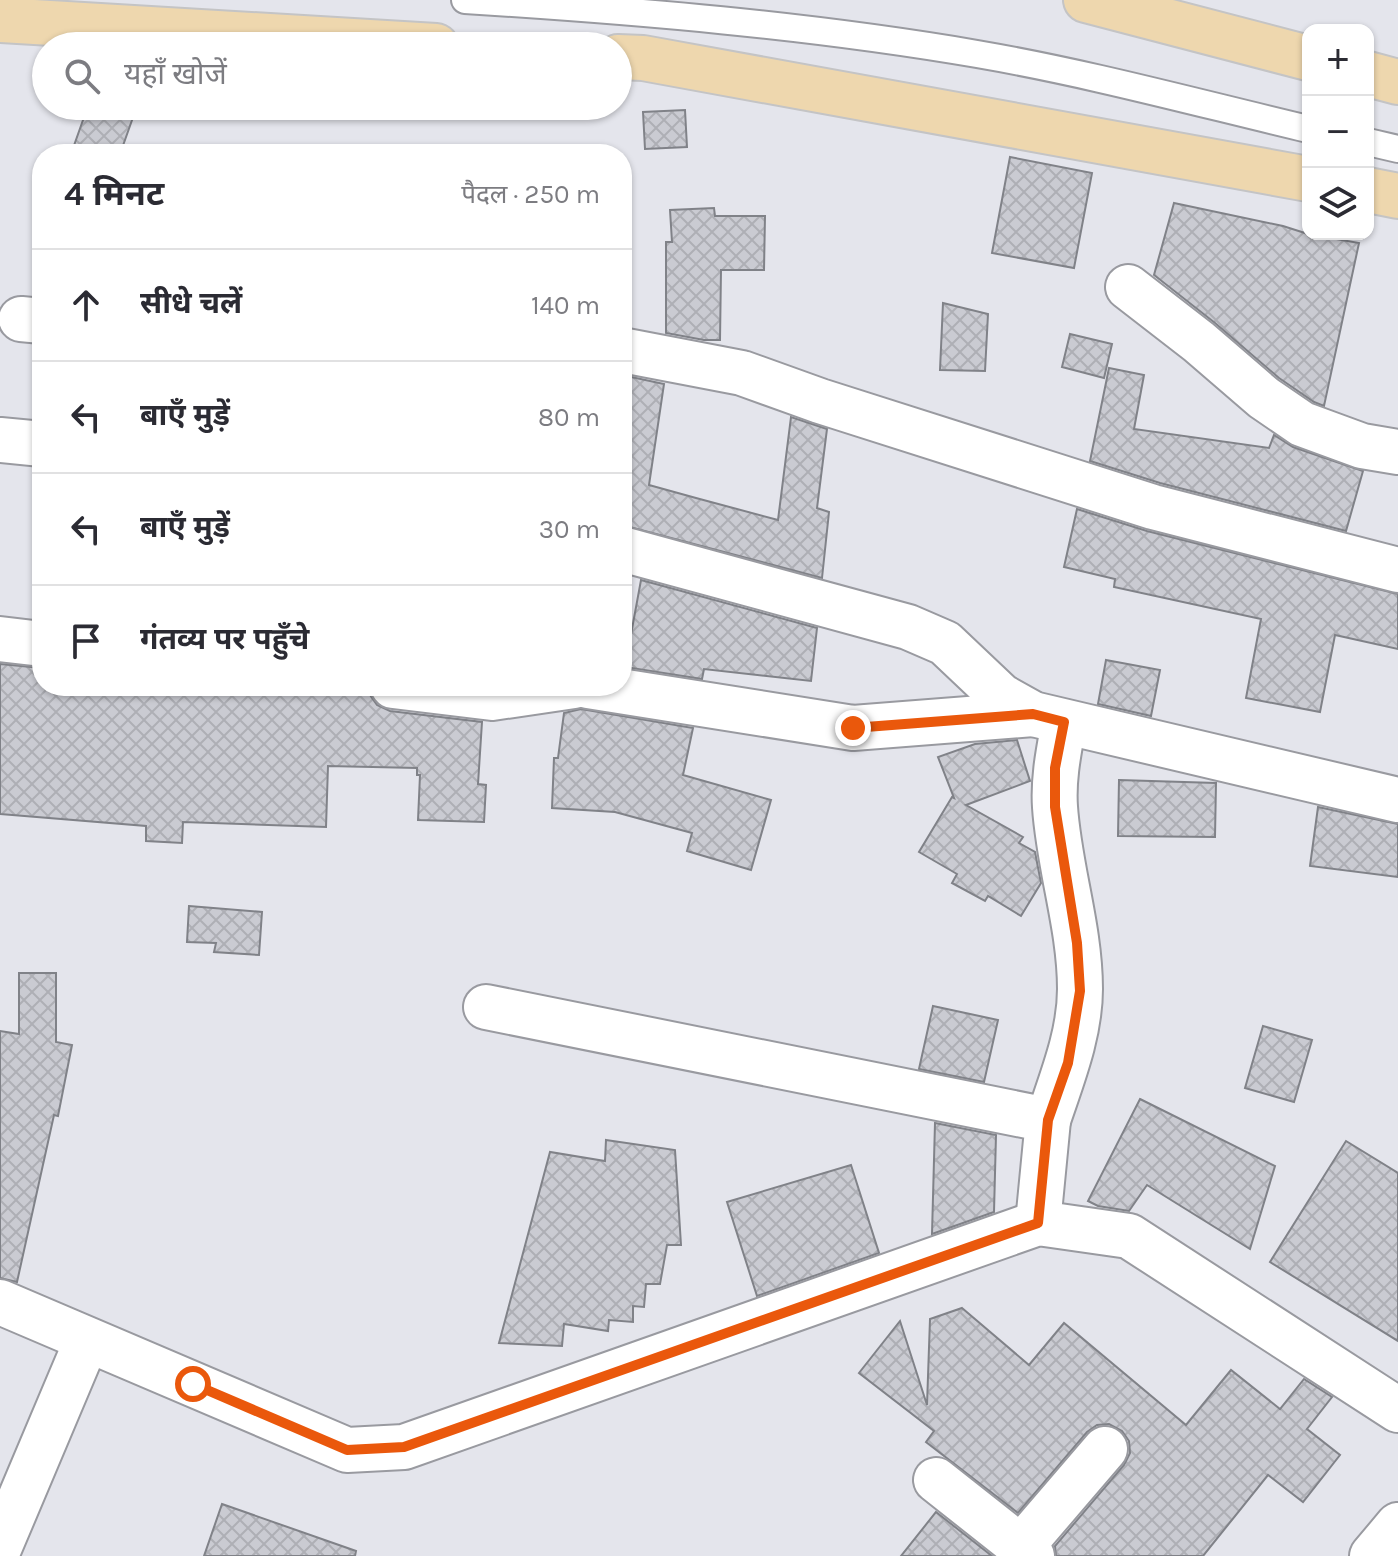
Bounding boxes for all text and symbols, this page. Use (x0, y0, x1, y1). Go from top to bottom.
map controls (1302, 24, 1374, 240)
button: + (1302, 24, 1374, 96)
search box (32, 32, 632, 120)
icon: search (60, 54, 104, 98)
text: यहाँ खोजें (124, 56, 227, 92)
button: − (1302, 96, 1374, 168)
button: layers (1302, 168, 1374, 240)
text: 4 मिनट (64, 174, 164, 214)
text: पैदल · 250 m (461, 179, 600, 210)
icon: ahead (64, 283, 108, 327)
text: सीधे चलें (140, 285, 242, 321)
text: 140 m (531, 290, 600, 321)
icon: left (64, 395, 108, 439)
text: बाएँ मुड़ें (140, 397, 230, 433)
text: 80 m (538, 402, 600, 433)
icon: left (64, 507, 108, 551)
text: बाएँ मुड़ें (140, 509, 230, 545)
text: 30 m (539, 514, 600, 545)
icon: arrive (64, 619, 108, 663)
text: गंतव्य पर पहुँचे (140, 621, 309, 657)
route end (835, 710, 871, 746)
route start (175, 1366, 211, 1402)

